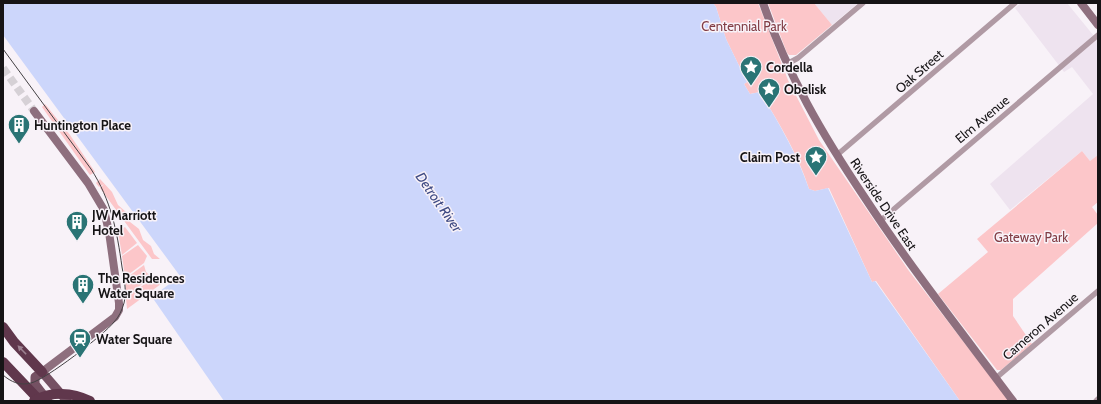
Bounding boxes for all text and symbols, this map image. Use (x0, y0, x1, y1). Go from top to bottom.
park label: Centennial Park (701, 18, 787, 34)
street label: Oak Street (892, 45, 947, 96)
place icon: Cordella (738, 54, 764, 87)
place label: Cordella (766, 59, 813, 75)
place icon: Obelisk (756, 76, 782, 109)
place label: Obelisk (784, 81, 827, 97)
street label: Elm Avenue (952, 91, 1013, 146)
building icon: Huntington Place (6, 112, 32, 145)
place label: Huntington Place (34, 117, 131, 133)
place icon: Claim Post (803, 144, 829, 177)
place label: Claim Post (740, 149, 801, 165)
street label: Riverside Drive East (847, 155, 921, 254)
water label: Detroit River (412, 169, 467, 236)
place label: JW Marriott Hotel (91, 207, 157, 238)
building icon: JW Marriott Hotel (64, 209, 90, 242)
park label: Gateway Park (994, 229, 1068, 245)
place label: The Residences Water Square (98, 270, 185, 301)
building icon: The Residences Water Square (70, 272, 96, 305)
street label: Cameron Avenue (999, 289, 1081, 363)
station icon: Water Square (67, 326, 93, 359)
place label: Water Square (96, 331, 173, 347)
one-way arrow (17, 345, 26, 355)

